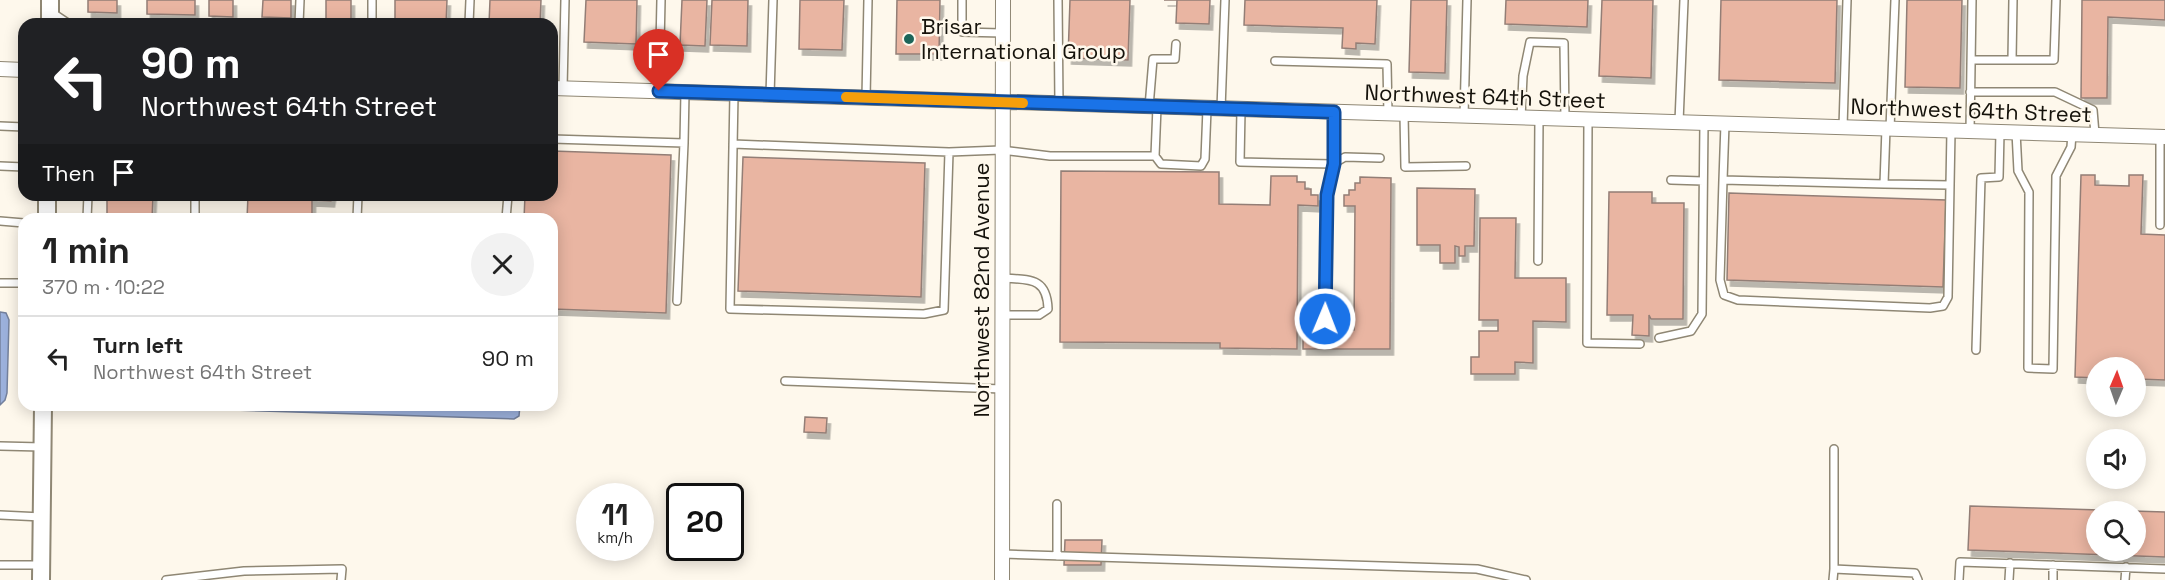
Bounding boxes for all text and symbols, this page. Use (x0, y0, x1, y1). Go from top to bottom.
place label: Brisar International Group (921, 12, 1126, 65)
pin (633, 29, 684, 91)
marker: Brisar International Group (902, 32, 916, 46)
text: 90 m (141, 37, 241, 90)
icon: arrive (642, 38, 675, 71)
icon: left (42, 42, 120, 120)
street label: Northwest 64th Street (1364, 78, 1606, 114)
text: Northwest 64th Street (141, 89, 437, 124)
street label: Northwest 64th Street (1850, 92, 2092, 128)
icon: arrive (107, 156, 140, 189)
text: Then (42, 159, 95, 187)
street label: Northwest 82nd Avenue (967, 162, 995, 418)
text: 1 min (42, 228, 130, 274)
button: close (471, 233, 534, 296)
text: 370 m · 10:22 (42, 274, 165, 300)
position arrow (1293, 287, 1357, 351)
text: Turn left (93, 331, 183, 359)
icon: left (42, 342, 75, 375)
text: 90 m (482, 344, 534, 372)
north arrow (2086, 357, 2146, 417)
map controls (2086, 357, 2146, 561)
text: Northwest 64th Street (93, 359, 312, 385)
button: sound (2086, 429, 2146, 489)
speed limit sign: 20 (666, 483, 744, 561)
text: 11 (601, 495, 629, 534)
button: search (2086, 501, 2146, 561)
text: km/h (597, 528, 633, 547)

